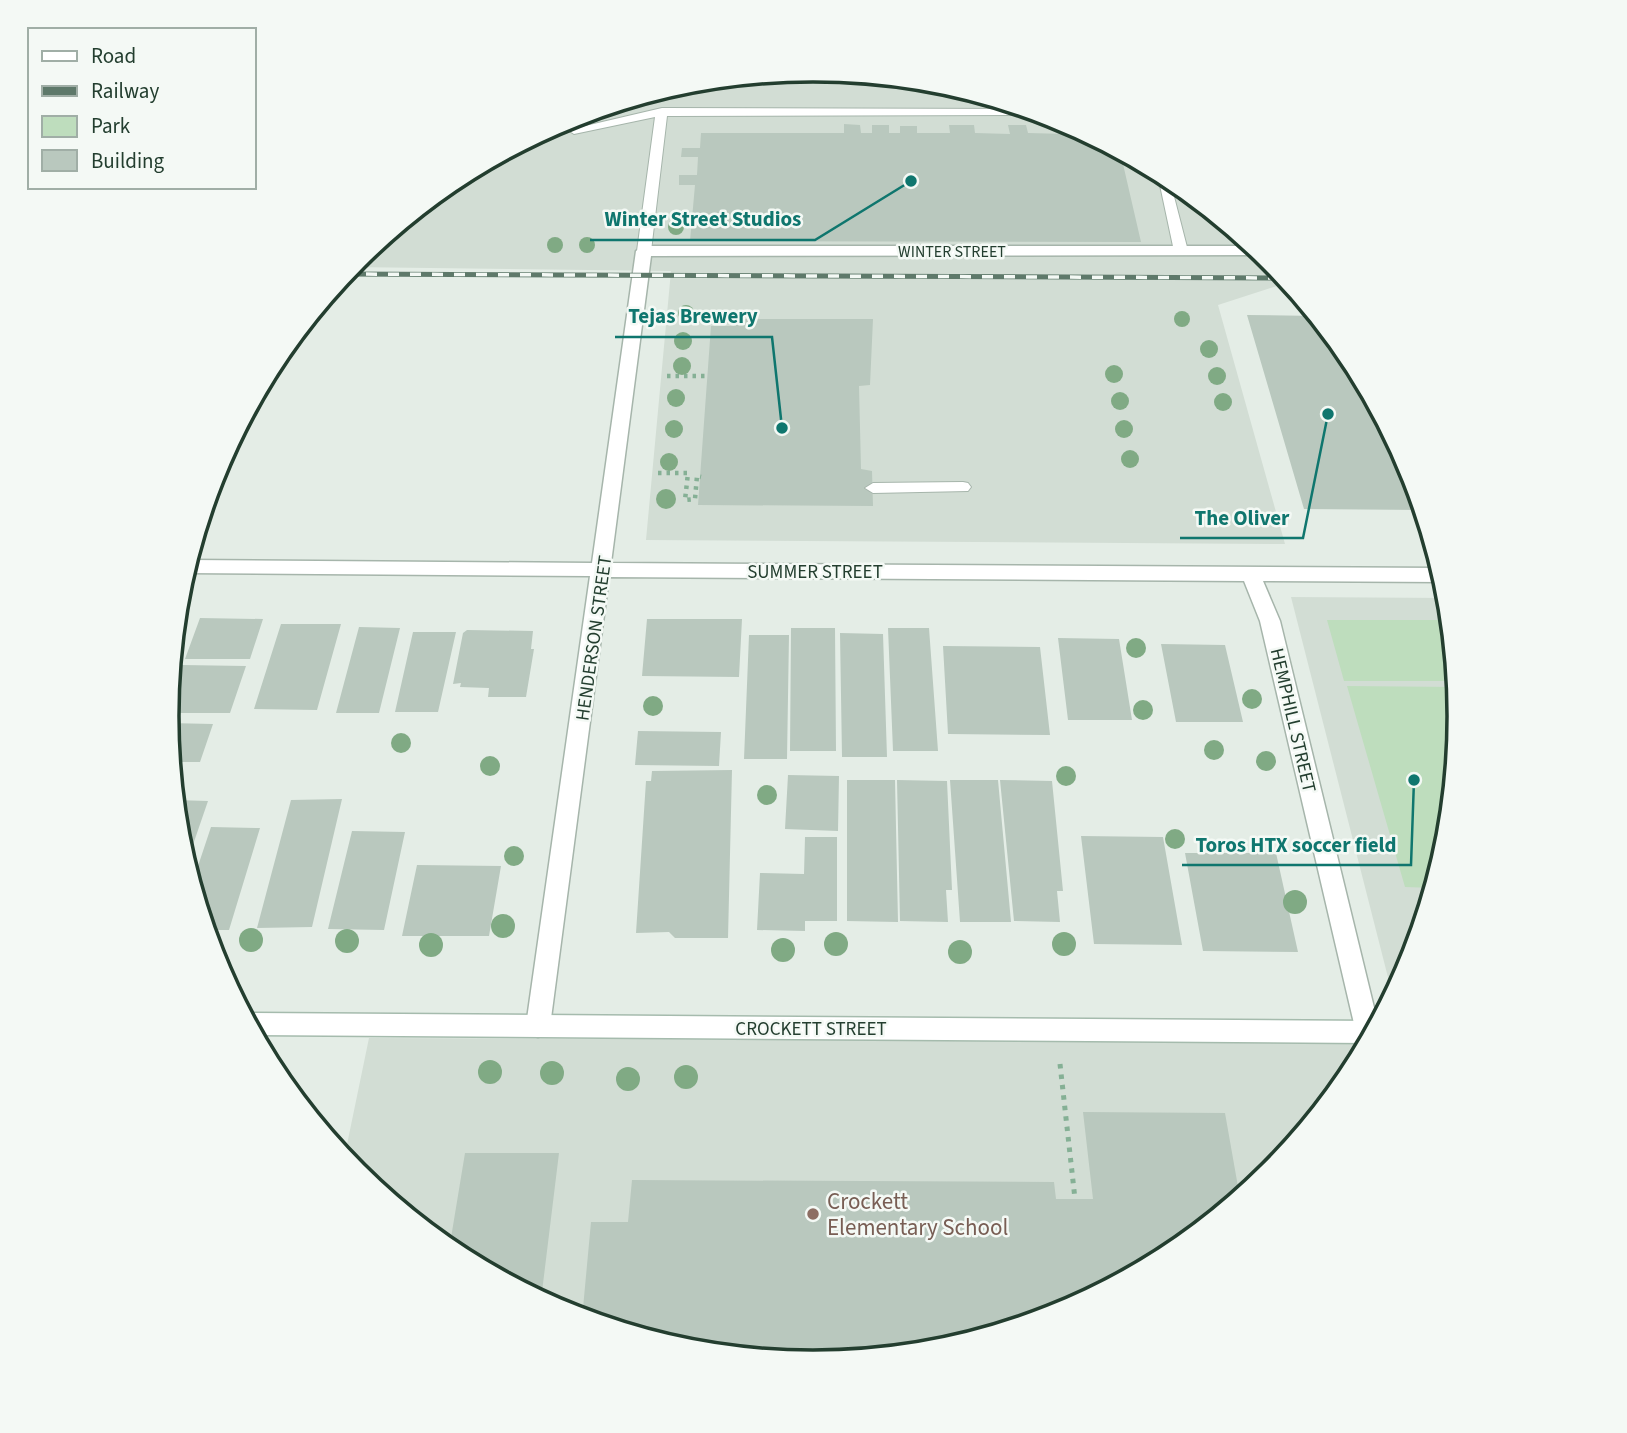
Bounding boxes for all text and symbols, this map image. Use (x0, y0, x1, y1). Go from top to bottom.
legend (28, 28, 256, 189)
text: Road (91, 41, 136, 71)
text: Railway (91, 76, 159, 106)
text: Park (91, 111, 131, 141)
text: Building (91, 146, 165, 176)
callout: Winter Street Studios (590, 198, 815, 240)
text: Winter Street Studios (605, 204, 801, 234)
street label: WINTER STREET (898, 241, 1006, 263)
callout: Tejas Brewery (615, 295, 772, 337)
text: Tejas Brewery (628, 301, 758, 331)
callout: The Oliver (1180, 496, 1303, 538)
text: The Oliver (1195, 503, 1290, 533)
street label: HENDERSON STREET (570, 554, 619, 723)
street label: SUMMER STREET (747, 559, 883, 586)
street label: HEMPHILL STREET (1263, 645, 1322, 795)
callout: Toros HTX soccer field (1182, 823, 1411, 865)
text: Toros HTX soccer field (1195, 830, 1397, 860)
street label: CROCKETT STREET (735, 1016, 887, 1043)
place label: Crockett Elementary School (827, 1185, 1008, 1244)
marker: Crockett Elementary School (805, 1206, 821, 1222)

